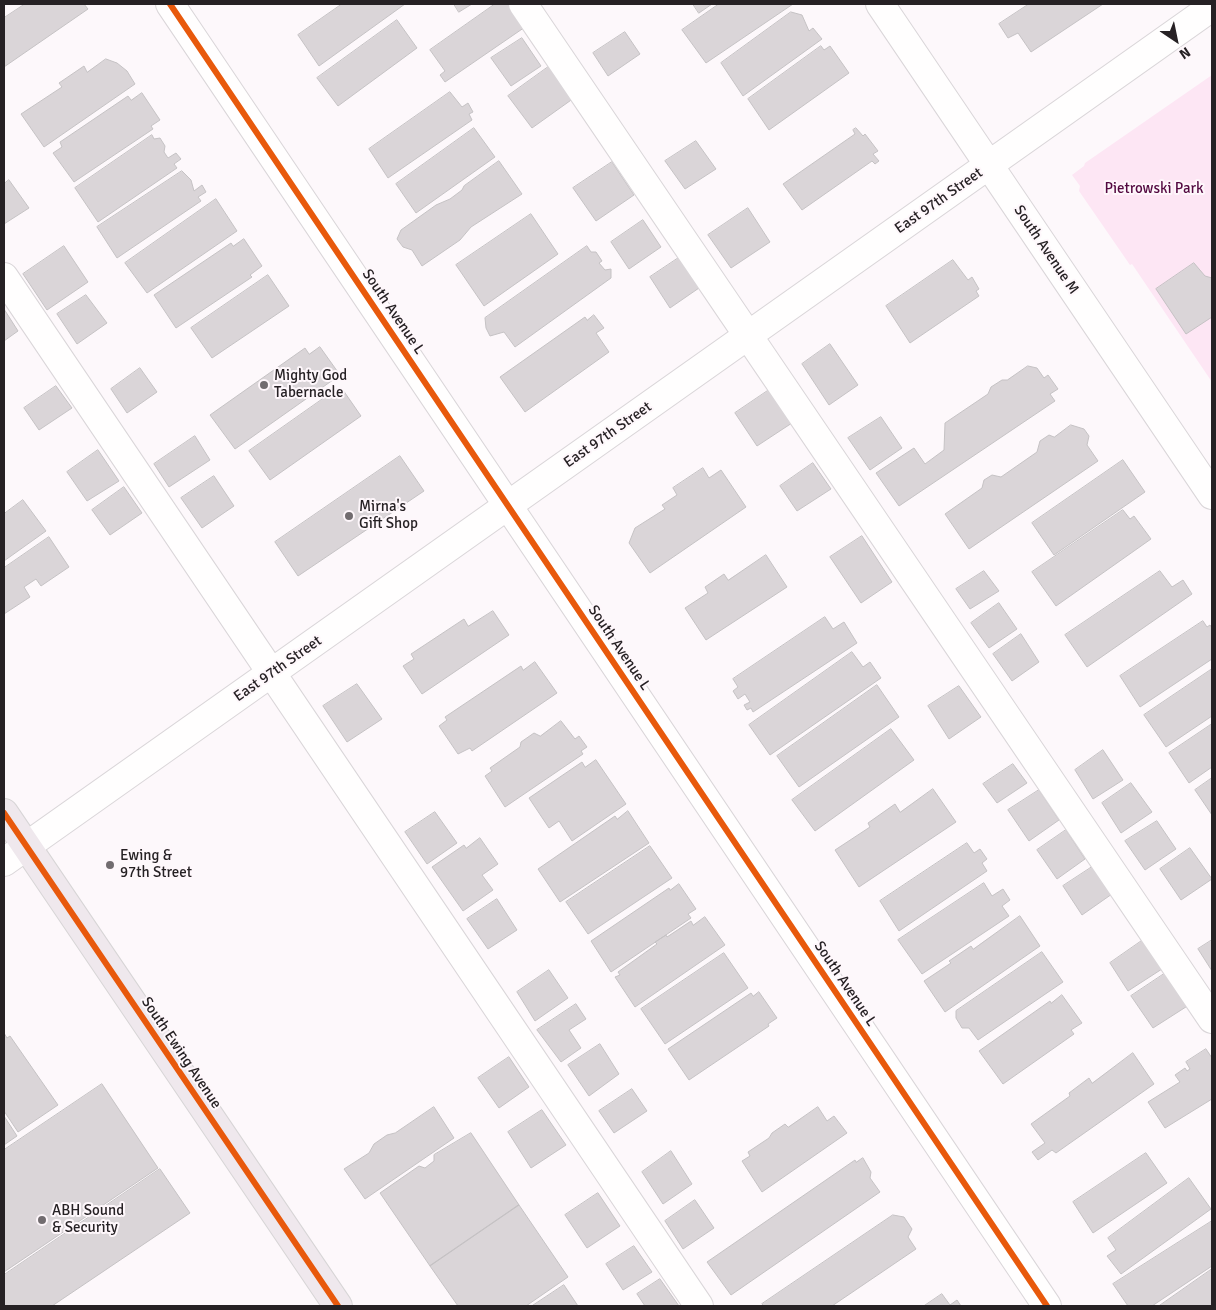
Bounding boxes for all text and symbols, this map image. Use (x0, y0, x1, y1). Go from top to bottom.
north arrow (1151, 15, 1201, 65)
text: N (1176, 43, 1193, 63)
street label: East 97th Street (892, 164, 986, 238)
park label: Pietrowski Park (1104, 180, 1204, 198)
street label: South Avenue M (1010, 202, 1082, 298)
street label: South Avenue L (358, 266, 428, 358)
place label: Mighty God Tabernacle (274, 367, 347, 402)
marker: Mighty God Tabernacle (258, 379, 270, 391)
street label: East 97th Street (561, 398, 655, 472)
place label: Mirna's Gift Shop (359, 498, 418, 533)
marker: Mirna's Gift Shop (343, 510, 355, 522)
street label: South Avenue L (584, 602, 654, 694)
street label: East 97th Street (231, 632, 325, 706)
place label: Ewing & 97th Street (120, 847, 192, 882)
marker: Ewing & 97th Street (104, 859, 116, 871)
street label: South Avenue L (810, 938, 880, 1030)
street label: South Ewing Avenue (137, 994, 225, 1112)
place label: ABH Sound & Security (52, 1202, 124, 1237)
marker: ABH Sound & Security (36, 1214, 48, 1226)

